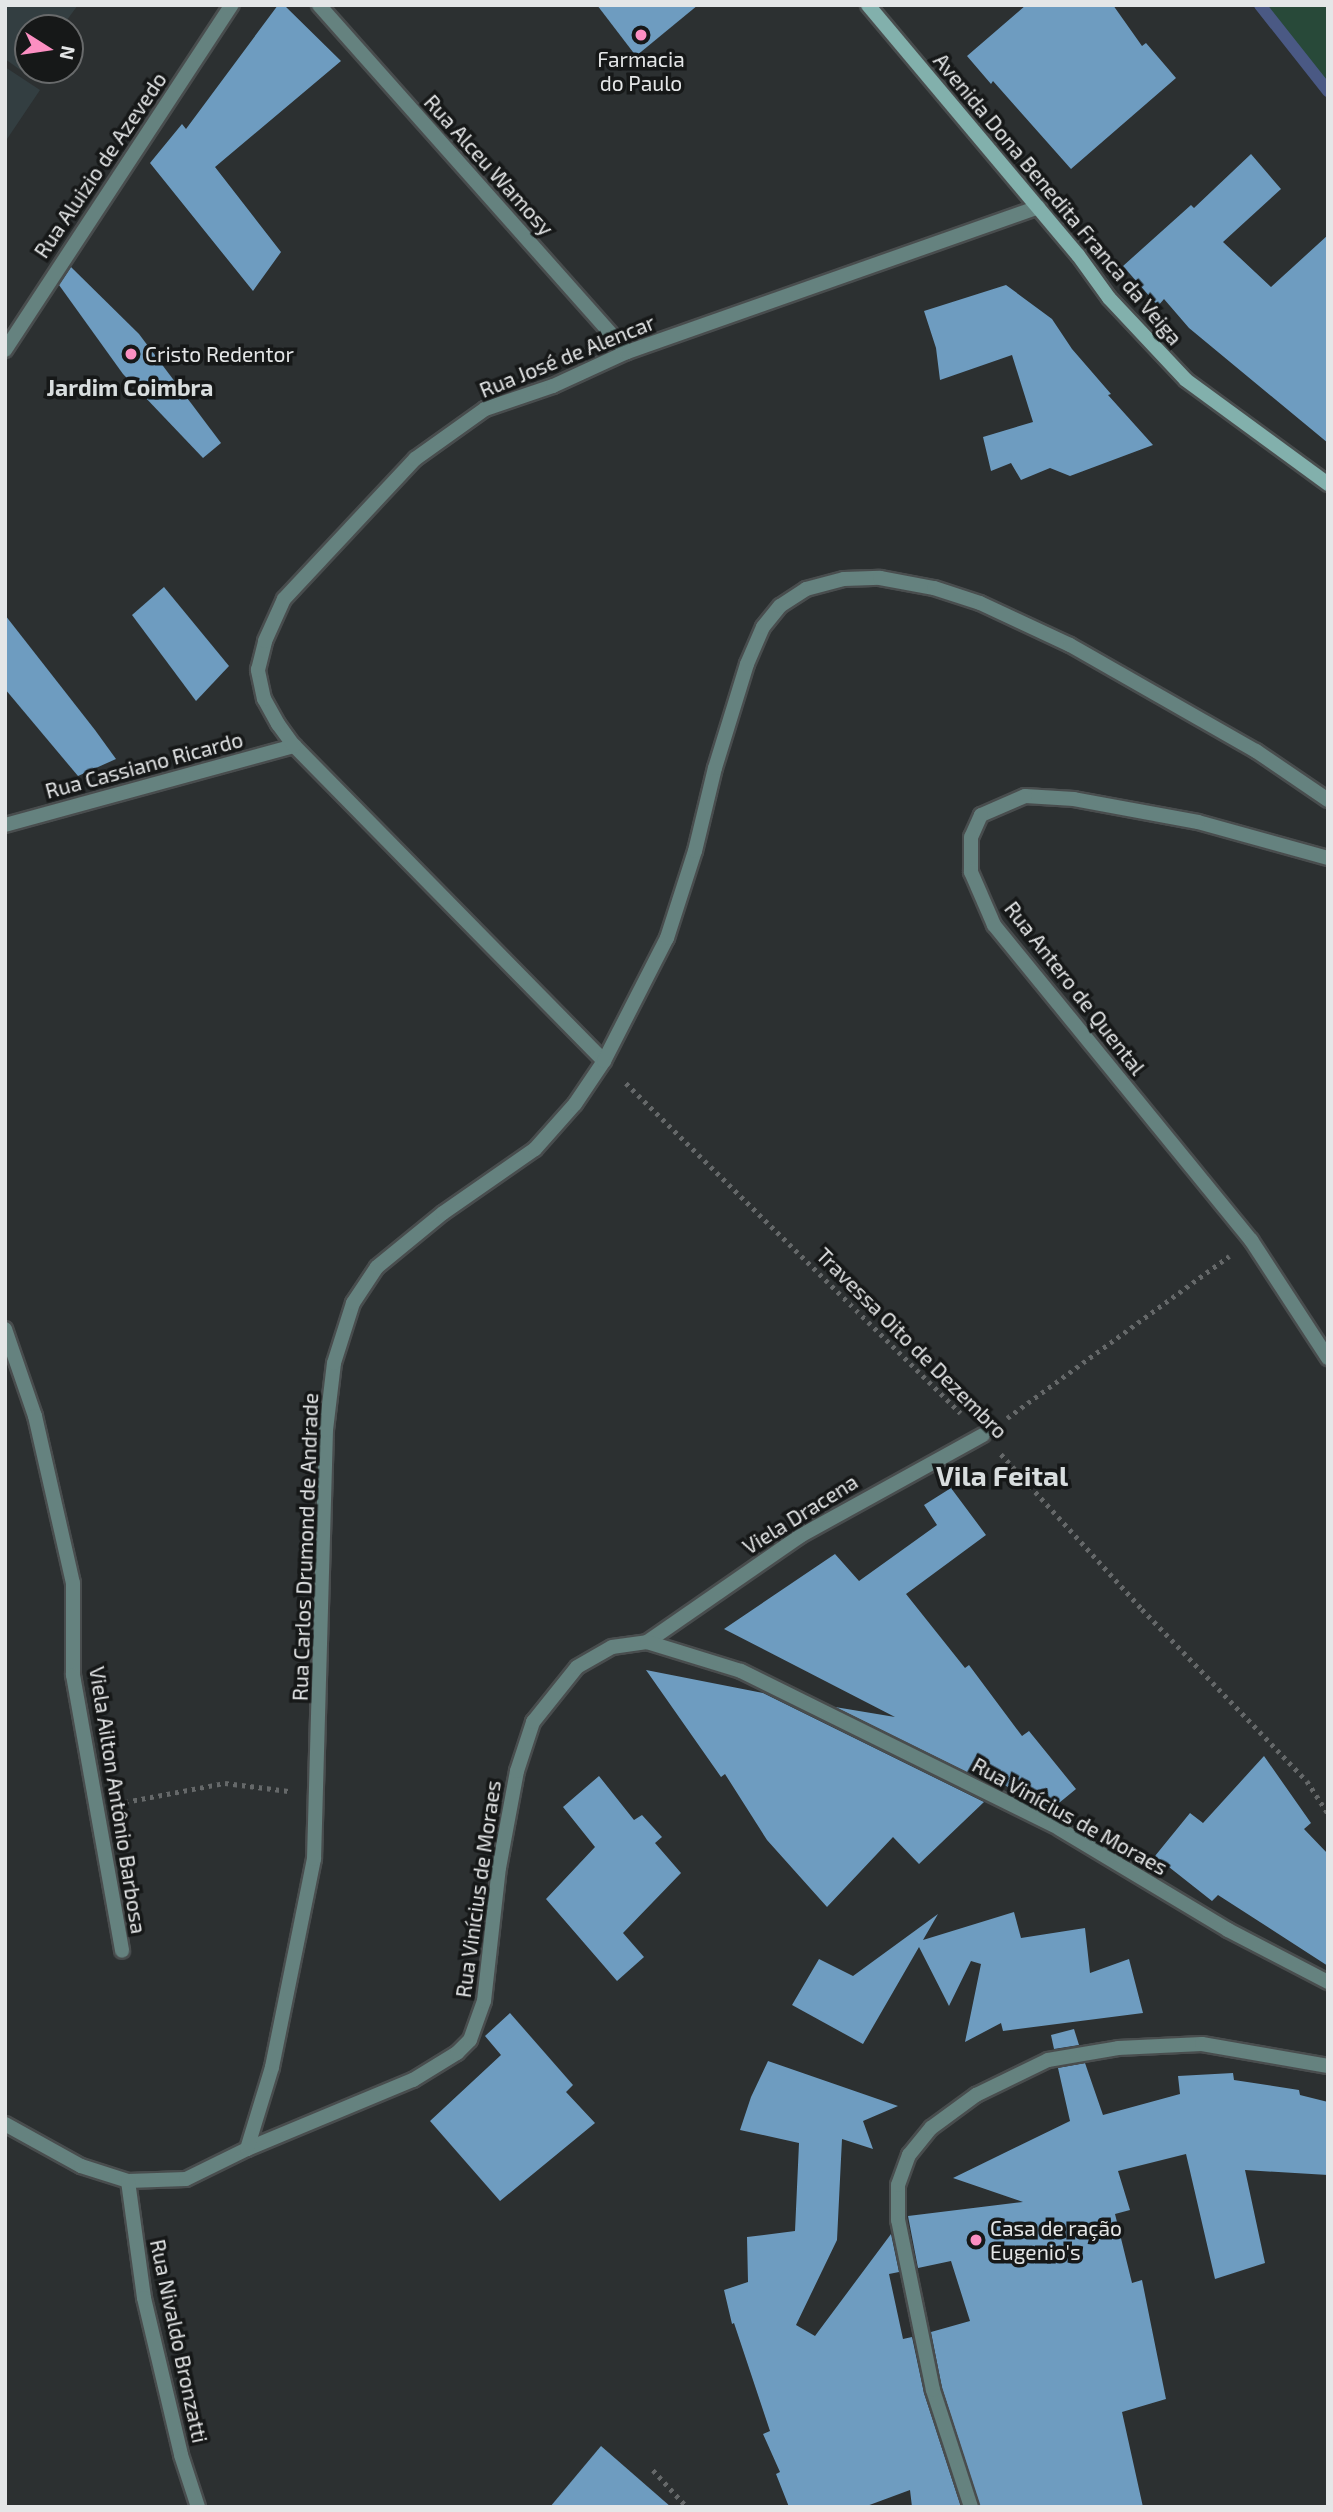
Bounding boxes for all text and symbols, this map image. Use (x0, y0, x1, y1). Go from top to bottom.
north arrow (14, 14, 84, 84)
marker: Farmacia do Paulo (633, 27, 649, 43)
text: N (55, 44, 81, 62)
place label: Farmacia do Paulo (597, 46, 685, 96)
street label: Avenida Dona Benedita Franca da Veiga (928, 48, 1188, 350)
street label: Rua Aluizio de Azevedo (28, 67, 172, 263)
street label: Rua Alceu Wamosy (419, 89, 559, 241)
street label: Rua José de Alencar (475, 309, 659, 403)
place label: Cristo Redentor (145, 341, 294, 367)
marker: Cristo Redentor (123, 346, 139, 362)
district label: Jardim Coimbra (47, 373, 213, 401)
street label: Rua Cassiano Ricardo (42, 726, 246, 804)
street label: Rua Antero de Quental (999, 896, 1151, 1080)
street label: Travessa Oito de Dezembro (811, 1242, 1013, 1444)
street label: Rua Carlos Drumond de Andrade (287, 1392, 323, 1702)
district label: Vila Feital (936, 1458, 1068, 1492)
street label: Viela Dracena (738, 1469, 862, 1559)
street label: Viela Ailton Antônio Barbosa (84, 1664, 152, 1936)
street label: Rua Vinícius de Moraes (968, 1752, 1172, 1880)
street label: Rua Vinícius de Moraes (450, 1779, 506, 1999)
place label: Casa de ração Eugenio's (990, 2215, 1122, 2265)
marker: Casa de ração Eugenio's (968, 2232, 984, 2248)
street label: Rua Nivaldo Bronzatti (145, 2237, 213, 2445)

